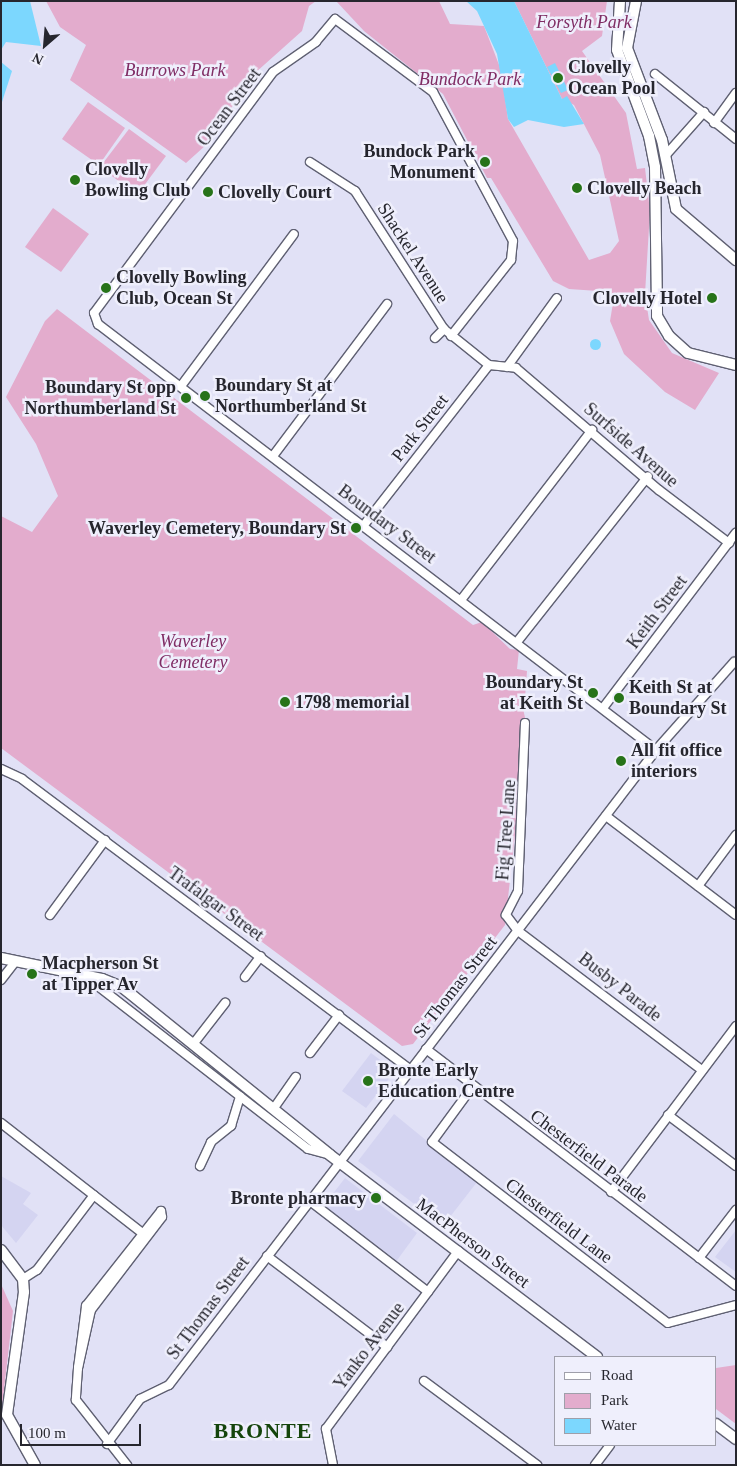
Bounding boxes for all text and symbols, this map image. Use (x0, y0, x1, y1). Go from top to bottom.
park label: Forsyth Park (536, 11, 632, 33)
north arrow (20, 20, 70, 70)
text: N (30, 50, 46, 68)
place label: Clovelly Ocean Pool (568, 57, 655, 100)
park label: Burrows Park (125, 59, 225, 81)
street label: Ocean Street (193, 64, 265, 150)
park label: Bundock Park (419, 68, 521, 90)
marker: Clovelly Ocean Pool (552, 72, 564, 84)
place label: Bundock Park Monument (363, 141, 475, 183)
marker: Bundock Park Monument (479, 156, 491, 168)
place label: Clovelly Bowling Club (85, 159, 191, 202)
marker: Clovelly Bowling Club (69, 174, 81, 186)
place label: Clovelly Beach (587, 177, 701, 199)
place label: Clovelly Court (218, 181, 331, 203)
marker: Clovelly Beach (571, 182, 583, 194)
marker: Clovelly Court (202, 186, 214, 198)
street label: Shackel Avenue (372, 198, 454, 308)
place label: Clovelly Bowling Club, Ocean St (116, 267, 247, 310)
marker: Clovelly Bowling Club, Ocean St (100, 282, 112, 294)
place label: Clovelly Hotel (593, 287, 702, 309)
marker: Clovelly Hotel (706, 292, 718, 304)
place label: Boundary St at Northumberland St (215, 375, 367, 418)
place label: Boundary St opp Northumberland St (24, 377, 176, 419)
marker: Boundary St at Northumberland St (199, 390, 211, 402)
street label: Park Street (387, 390, 453, 466)
marker: Boundary St opp Northumberland St (180, 392, 192, 404)
street label: Surfside Avenue (579, 398, 683, 492)
street label: Boundary Street (334, 480, 440, 568)
place label: Waverley Cemetery, Boundary St (88, 517, 346, 539)
marker: Waverley Cemetery, Boundary St (350, 522, 362, 534)
street label: Keith Street (622, 571, 692, 653)
park label: Waverley Cemetery (159, 631, 227, 674)
place label: Boundary St at Keith St (485, 672, 583, 714)
place label: Keith St at Boundary St (629, 677, 727, 720)
marker: Boundary St at Keith St (587, 687, 599, 699)
place label: 1798 memorial (295, 691, 409, 713)
marker: Keith St at Boundary St (613, 692, 625, 704)
marker: 1798 memorial (279, 696, 291, 708)
place label: All fit office interiors (631, 740, 722, 782)
marker: All fit office interiors (615, 755, 627, 767)
street label: Fig Tree Lane (492, 779, 520, 881)
street label: Trafalgar Street (164, 862, 268, 946)
street label: St Thomas Street (408, 931, 502, 1043)
street label: Busby Parade (574, 948, 666, 1026)
place label: Macpherson St at Tipper Av (42, 953, 158, 996)
marker: Macpherson St at Tipper Av (26, 968, 38, 980)
place label: Bronte Early Education Centre (378, 1060, 514, 1102)
marker: Bronte Early Education Centre (362, 1075, 374, 1087)
street label: Chesterfield Parade (526, 1105, 652, 1207)
street label: Chesterfield Lane (501, 1174, 617, 1268)
place label: Bronte pharmacy (231, 1187, 366, 1209)
marker: Bronte pharmacy (370, 1192, 382, 1204)
street label: MacPherson Street (412, 1193, 534, 1293)
street label: St Thomas Street (162, 1252, 254, 1364)
street label: Yanko Avenue (329, 1297, 409, 1395)
legend (554, 1356, 717, 1446)
text: Road (601, 1367, 633, 1383)
text: Park (601, 1392, 629, 1408)
scale bar (22, 1414, 144, 1446)
text: Water (601, 1417, 636, 1433)
district label: BRONTE (213, 1418, 313, 1444)
text: 100 m (28, 1425, 66, 1441)

